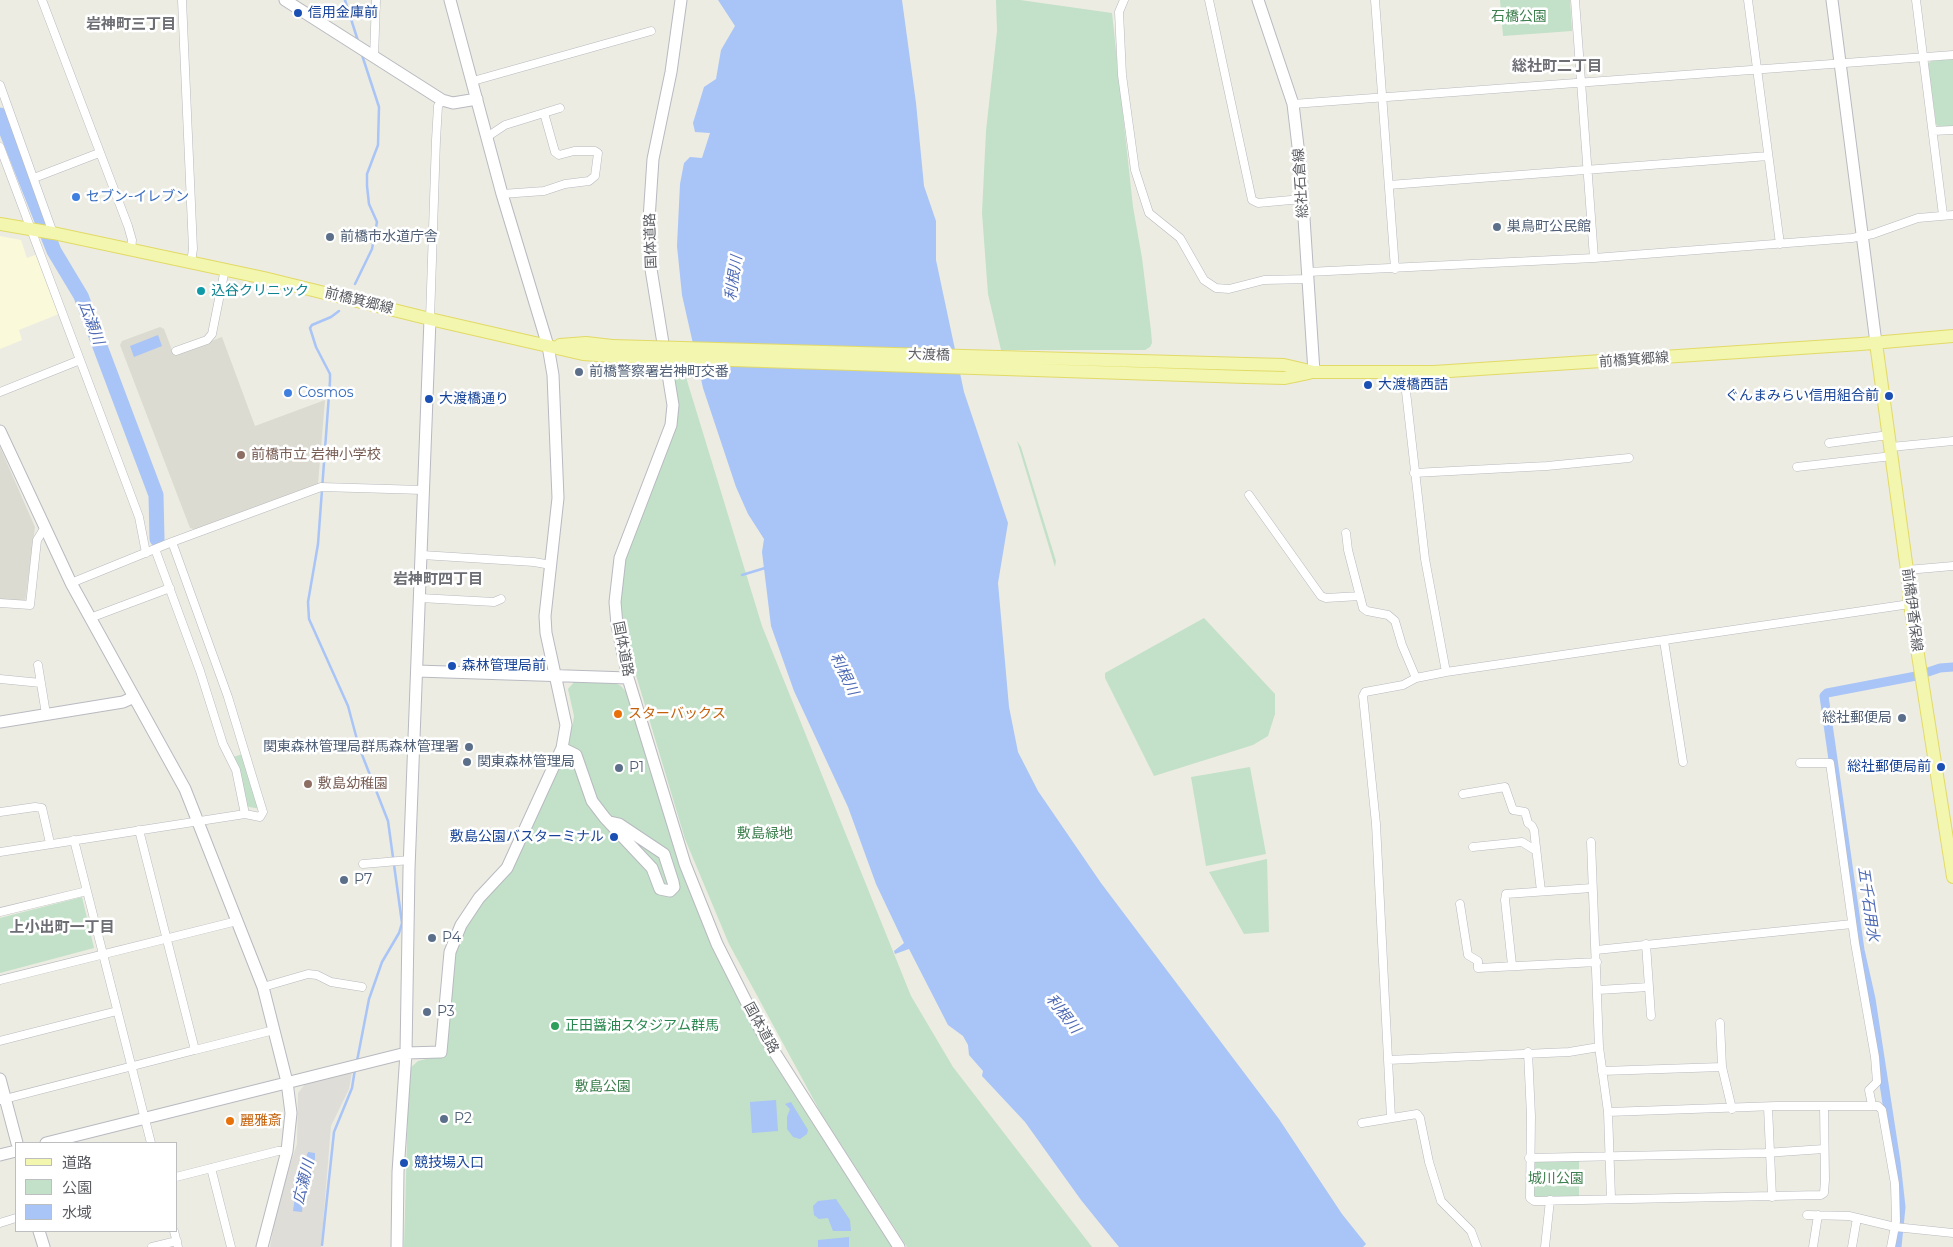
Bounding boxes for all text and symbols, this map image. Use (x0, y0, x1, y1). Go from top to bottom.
place label: 信用金庫前 (308, 5, 378, 21)
marker: 信用金庫前 (292, 7, 304, 19)
park label: 石橋公園 (1491, 9, 1547, 25)
district label: 岩神町三丁目 (86, 16, 176, 34)
district label: 総社町二丁目 (1512, 58, 1602, 76)
street label: 総社石倉線 (1290, 147, 1312, 219)
place label: セブン-イレブン (86, 189, 189, 205)
marker: セブン-イレブン (70, 191, 82, 203)
street label: 国体道路 (642, 213, 660, 269)
place label: 巣鳥町公民館 (1507, 219, 1591, 235)
marker: 巣鳥町公民館 (1491, 221, 1503, 233)
place label: 前橋市水道庁舎 (340, 229, 438, 245)
marker: 前橋市水道庁舎 (324, 231, 336, 243)
water label: 利根川 (722, 254, 746, 302)
place label: 込谷クリニック (211, 283, 309, 299)
street label: 前橋箕郷線 (323, 284, 395, 318)
marker: 込谷クリニック (195, 285, 207, 297)
water label: 広瀬川 (75, 299, 107, 347)
street label: 大渡橋 (908, 346, 950, 364)
street label: 前橋箕郷線 (1598, 349, 1670, 371)
place label: 前橋警察署岩神町交番 (589, 364, 729, 380)
marker: 前橋警察署岩神町交番 (573, 366, 585, 378)
place label: 大渡橋西詰 (1378, 377, 1448, 393)
marker: 大渡橋西詰 (1362, 379, 1374, 391)
place label: Cosmos (298, 385, 354, 401)
marker: Cosmos (282, 387, 294, 399)
place label: ぐんまみらい信用組合前 (1725, 388, 1879, 404)
marker: ぐんまみらい信用組合前 (1883, 390, 1895, 402)
place label: 大渡橋通り (439, 391, 509, 407)
marker: 大渡橋通り (423, 393, 435, 405)
place label: 前橋市立 岩神小学校 (251, 447, 381, 463)
marker: 前橋市立 岩神小学校 (235, 449, 247, 461)
street label: 前橋伊香保線 (1899, 567, 1925, 653)
district label: 岩神町四丁目 (393, 571, 483, 589)
street label: 国体道路 (609, 620, 637, 678)
water label: 利根川 (826, 650, 862, 698)
place label: 森林管理局前 (462, 658, 546, 674)
marker: 森林管理局前 (446, 660, 458, 672)
place label: スターバックス (628, 706, 726, 722)
marker: スターバックス (612, 708, 624, 720)
place label: 総社郵便局 (1822, 710, 1892, 726)
marker: 総社郵便局 (1896, 712, 1908, 724)
place label: 関東森林管理局群馬森林管理署 (263, 739, 459, 755)
marker: 関東森林管理局群馬森林管理署 (463, 741, 475, 753)
place label: 関東森林管理局 (477, 754, 575, 770)
marker: 関東森林管理局 (461, 756, 473, 768)
place label: 総社郵便局前 (1847, 759, 1931, 775)
place label: P1 (629, 760, 644, 776)
marker: 総社郵便局前 (1935, 761, 1947, 773)
marker: P1 (613, 762, 625, 774)
place label: 敷島幼稚園 (318, 776, 388, 792)
marker: 敷島幼稚園 (302, 778, 314, 790)
park label: 敷島緑地 (737, 826, 793, 842)
place label: 敷島公園バスターミナル (450, 829, 604, 845)
marker: 敷島公園バスターミナル (608, 831, 620, 843)
water label: 五千石用水 (1854, 866, 1882, 942)
place label: P7 (354, 872, 372, 888)
marker: P7 (338, 874, 350, 886)
district label: 上小出町一丁目 (10, 919, 114, 937)
place label: P4 (442, 930, 461, 946)
marker: P4 (426, 932, 438, 944)
water label: 利根川 (1042, 991, 1084, 1037)
street label: 国体道路 (740, 999, 782, 1057)
place label: P3 (437, 1004, 455, 1020)
marker: P3 (421, 1006, 433, 1018)
place label: 正田醤油スタジアム群馬 (565, 1018, 719, 1034)
marker: 正田醤油スタジアム群馬 (549, 1020, 561, 1032)
park label: 敷島公園 (575, 1079, 631, 1095)
place label: P2 (454, 1111, 472, 1127)
place label: 麗雅斎 (240, 1113, 282, 1129)
marker: P2 (438, 1113, 450, 1125)
marker: 麗雅斎 (224, 1115, 236, 1127)
legend (15, 1142, 178, 1232)
text: 道路 (62, 1153, 92, 1172)
place label: 競技場入口 (414, 1155, 484, 1171)
marker: 競技場入口 (398, 1157, 410, 1169)
water label: 広瀬川 (290, 1158, 318, 1206)
park label: 城川公園 (1528, 1171, 1584, 1187)
text: 公園 (62, 1178, 92, 1197)
text: 水域 (62, 1203, 92, 1222)

